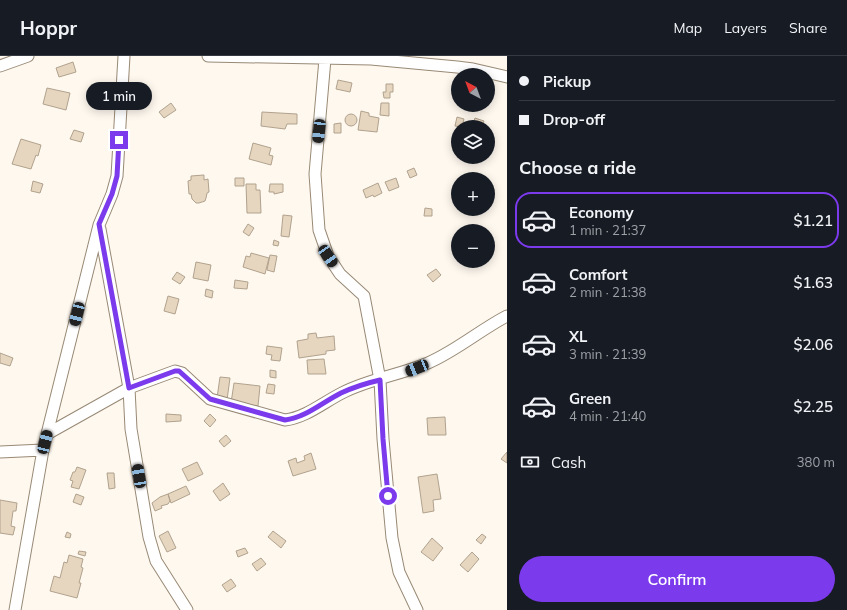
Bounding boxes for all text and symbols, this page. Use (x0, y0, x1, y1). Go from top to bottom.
text: Hoppr (20, 16, 77, 40)
text: Map (673, 19, 702, 37)
text: Layers (724, 19, 767, 37)
text: Share (789, 19, 827, 37)
north arrow (451, 68, 495, 112)
map controls (451, 68, 495, 268)
text: Pickup (543, 72, 591, 91)
callout: 1 min (86, 82, 152, 110)
text: 1 min (102, 88, 136, 104)
text: Drop-off (543, 110, 605, 129)
car (312, 118, 326, 144)
button: layers (451, 120, 495, 164)
route end (110, 131, 128, 149)
text: Choose a ride (519, 156, 636, 179)
button: + (451, 172, 495, 216)
icon: car (521, 202, 557, 238)
text: Economy (569, 203, 634, 222)
text: $1.21 (793, 211, 833, 230)
text: 1 min · 21:37 (569, 222, 646, 238)
button: − (451, 224, 495, 268)
car (316, 243, 340, 269)
icon: car (521, 264, 557, 300)
text: Comfort (569, 265, 627, 284)
text: $1.63 (793, 273, 833, 292)
text: 2 min · 21:38 (569, 284, 646, 300)
car (68, 301, 86, 327)
icon: car (521, 326, 557, 362)
text: XL (569, 327, 587, 346)
text: $2.06 (793, 335, 833, 354)
text: 3 min · 21:39 (569, 346, 646, 362)
car (404, 358, 430, 378)
icon: car (521, 388, 557, 424)
text: Green (569, 389, 611, 408)
text: $2.25 (793, 397, 833, 416)
text: 4 min · 21:40 (569, 408, 646, 424)
car (36, 429, 54, 455)
icon: cash (519, 451, 541, 473)
text: Cash (551, 453, 586, 472)
text: 380 m (797, 454, 835, 470)
car (131, 463, 147, 489)
route start (379, 487, 397, 505)
button: Confirm (519, 556, 835, 602)

